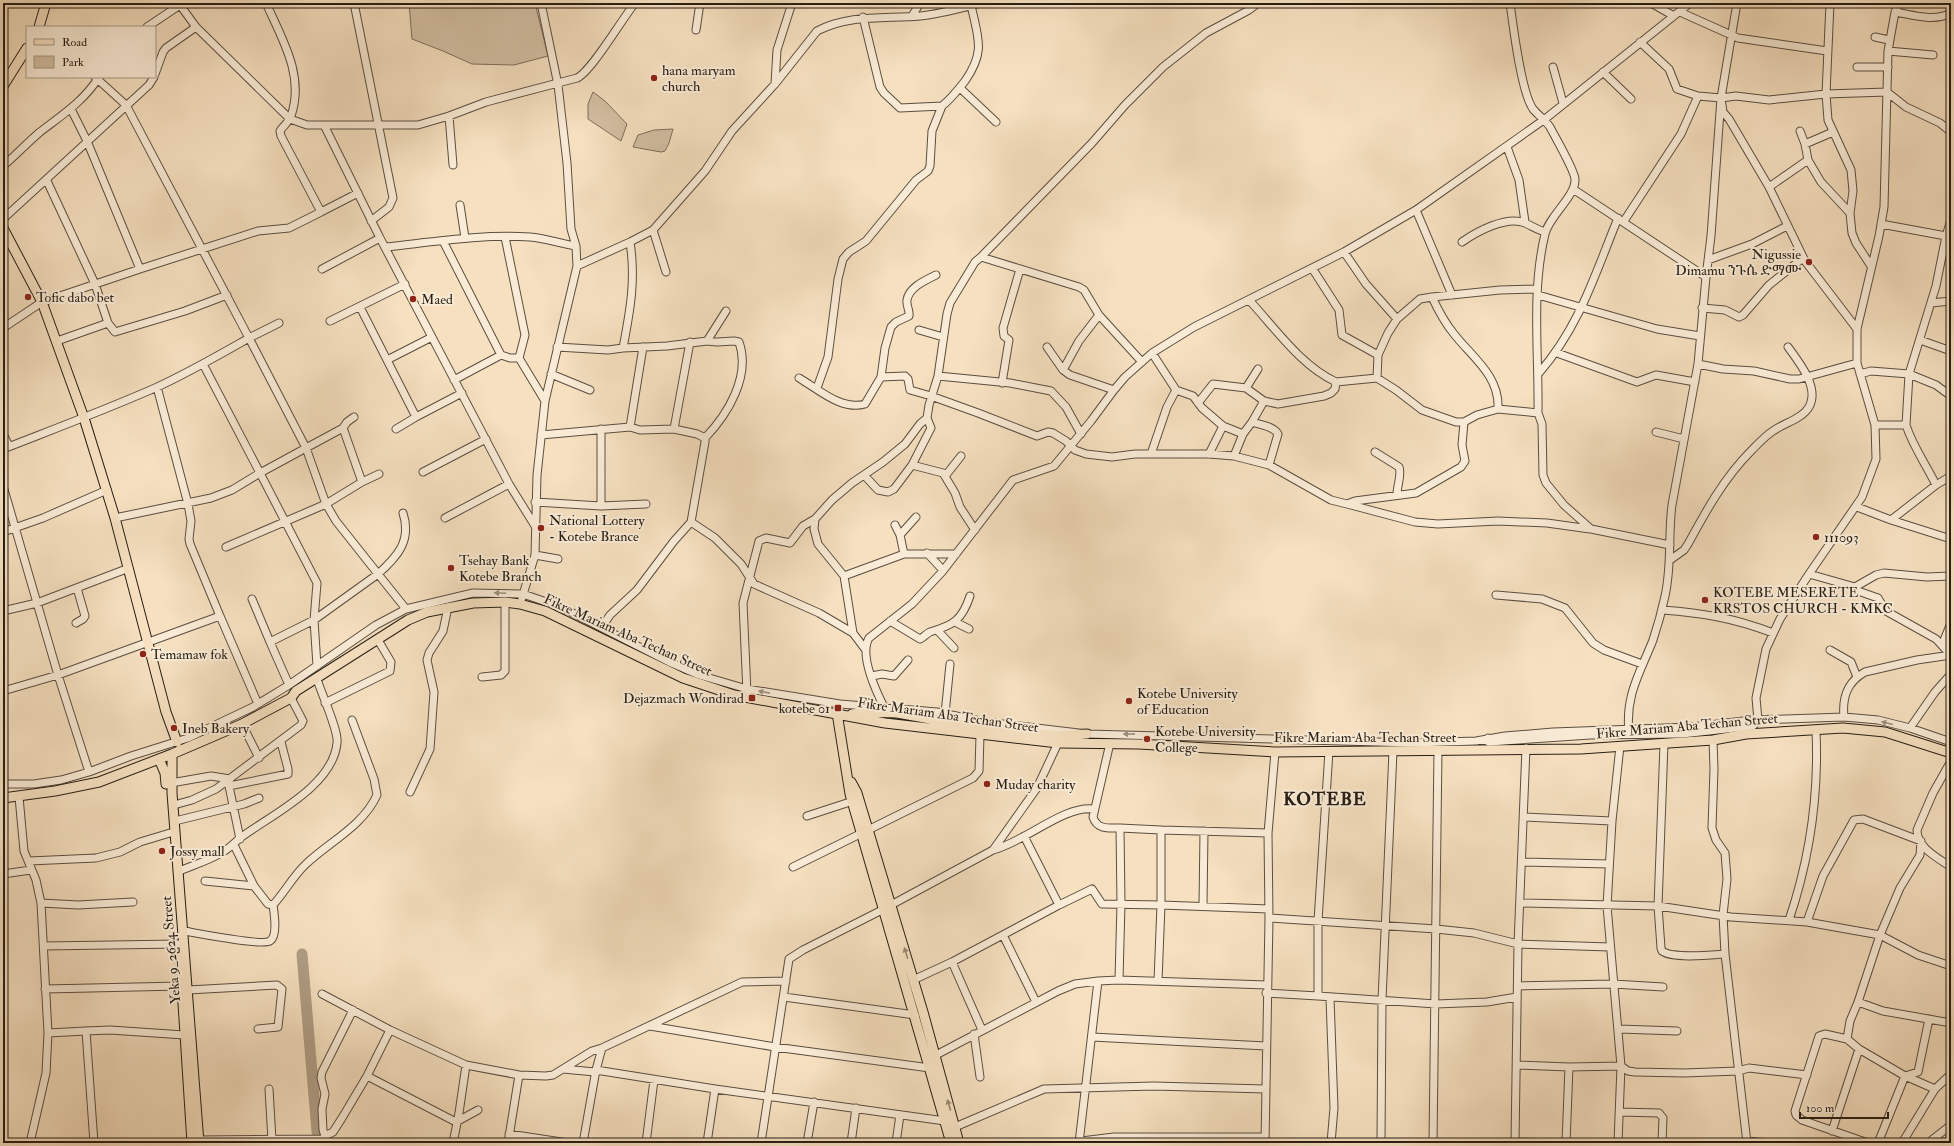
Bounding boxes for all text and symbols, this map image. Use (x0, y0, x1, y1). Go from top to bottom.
legend (26, 26, 156, 78)
text: Road (62, 35, 87, 50)
text: Park (62, 55, 84, 70)
place label: hana maryam church (662, 62, 736, 95)
marker: hana maryam church (649, 73, 659, 83)
place label: Nigussie Dimamu ንጉሴ ድማሙ (1675, 246, 1802, 279)
marker: Nigussie Dimamu ንጉሴ ድማሙ (1804, 257, 1814, 267)
place label: Tofic dabo bet (36, 289, 115, 306)
place label: Maed (421, 291, 453, 308)
marker: Tofic dabo bet (23, 292, 33, 302)
marker: Maed (408, 294, 418, 304)
place label: National Lottery - Kotebe Brance (549, 512, 645, 545)
marker: National Lottery - Kotebe Brance (536, 523, 546, 533)
place label: 111093 (1824, 529, 1859, 546)
marker: 111093 (1811, 532, 1821, 542)
place label: Tsehay Bank Kotebe Branch (459, 552, 542, 585)
marker: Tsehay Bank Kotebe Branch (446, 563, 456, 573)
place label: KOTEBE MESERETE KRSTOS CHURCH - KMKC (1713, 584, 1893, 617)
one-way arrow (494, 589, 506, 596)
street label: Fikre Mariam Aba Techan Street (541, 590, 715, 680)
marker: KOTEBE MESERETE KRSTOS CHURCH - KMKC (1700, 595, 1710, 605)
place label: Temamaw fok (151, 646, 228, 663)
marker: Temamaw fok (138, 649, 148, 659)
place label: Kotebe University of Education (1137, 685, 1239, 718)
one-way arrow (758, 689, 770, 695)
place label: Dejazmach Wondirad (623, 690, 744, 707)
marker: Dejazmach Wondirad (747, 693, 757, 703)
street label: Fikre Mariam Aba Techan Street (857, 694, 1040, 736)
marker: Kotebe University of Education (1124, 696, 1134, 706)
place label: kotebe 01 (779, 700, 830, 717)
marker: kotebe 01 (833, 703, 843, 713)
street label: Fikre Mariam Aba Techan Street (1595, 710, 1779, 742)
one-way arrow (1881, 719, 1893, 725)
place label: Ineb Bakery (182, 720, 250, 738)
marker: Ineb Bakery (169, 723, 179, 733)
place label: Kotebe University College (1155, 723, 1257, 756)
street label: Fikre Mariam Aba Techan Street (1274, 729, 1457, 746)
one-way arrow (1122, 731, 1135, 737)
marker: Kotebe University College (1142, 734, 1152, 744)
place label: Muday charity (995, 776, 1076, 794)
marker: Muday charity (982, 779, 992, 789)
district label: KOTEBE (1283, 788, 1367, 811)
place label: Jossy mall (169, 843, 225, 861)
marker: Jossy mall (157, 846, 167, 856)
street label: Yeka 9_2624 Street (158, 895, 184, 1005)
one-way arrow (903, 947, 909, 959)
scale bar (1800, 1094, 1888, 1120)
one-way arrow (946, 1099, 952, 1111)
text: 100 m (1806, 1101, 1835, 1116)

